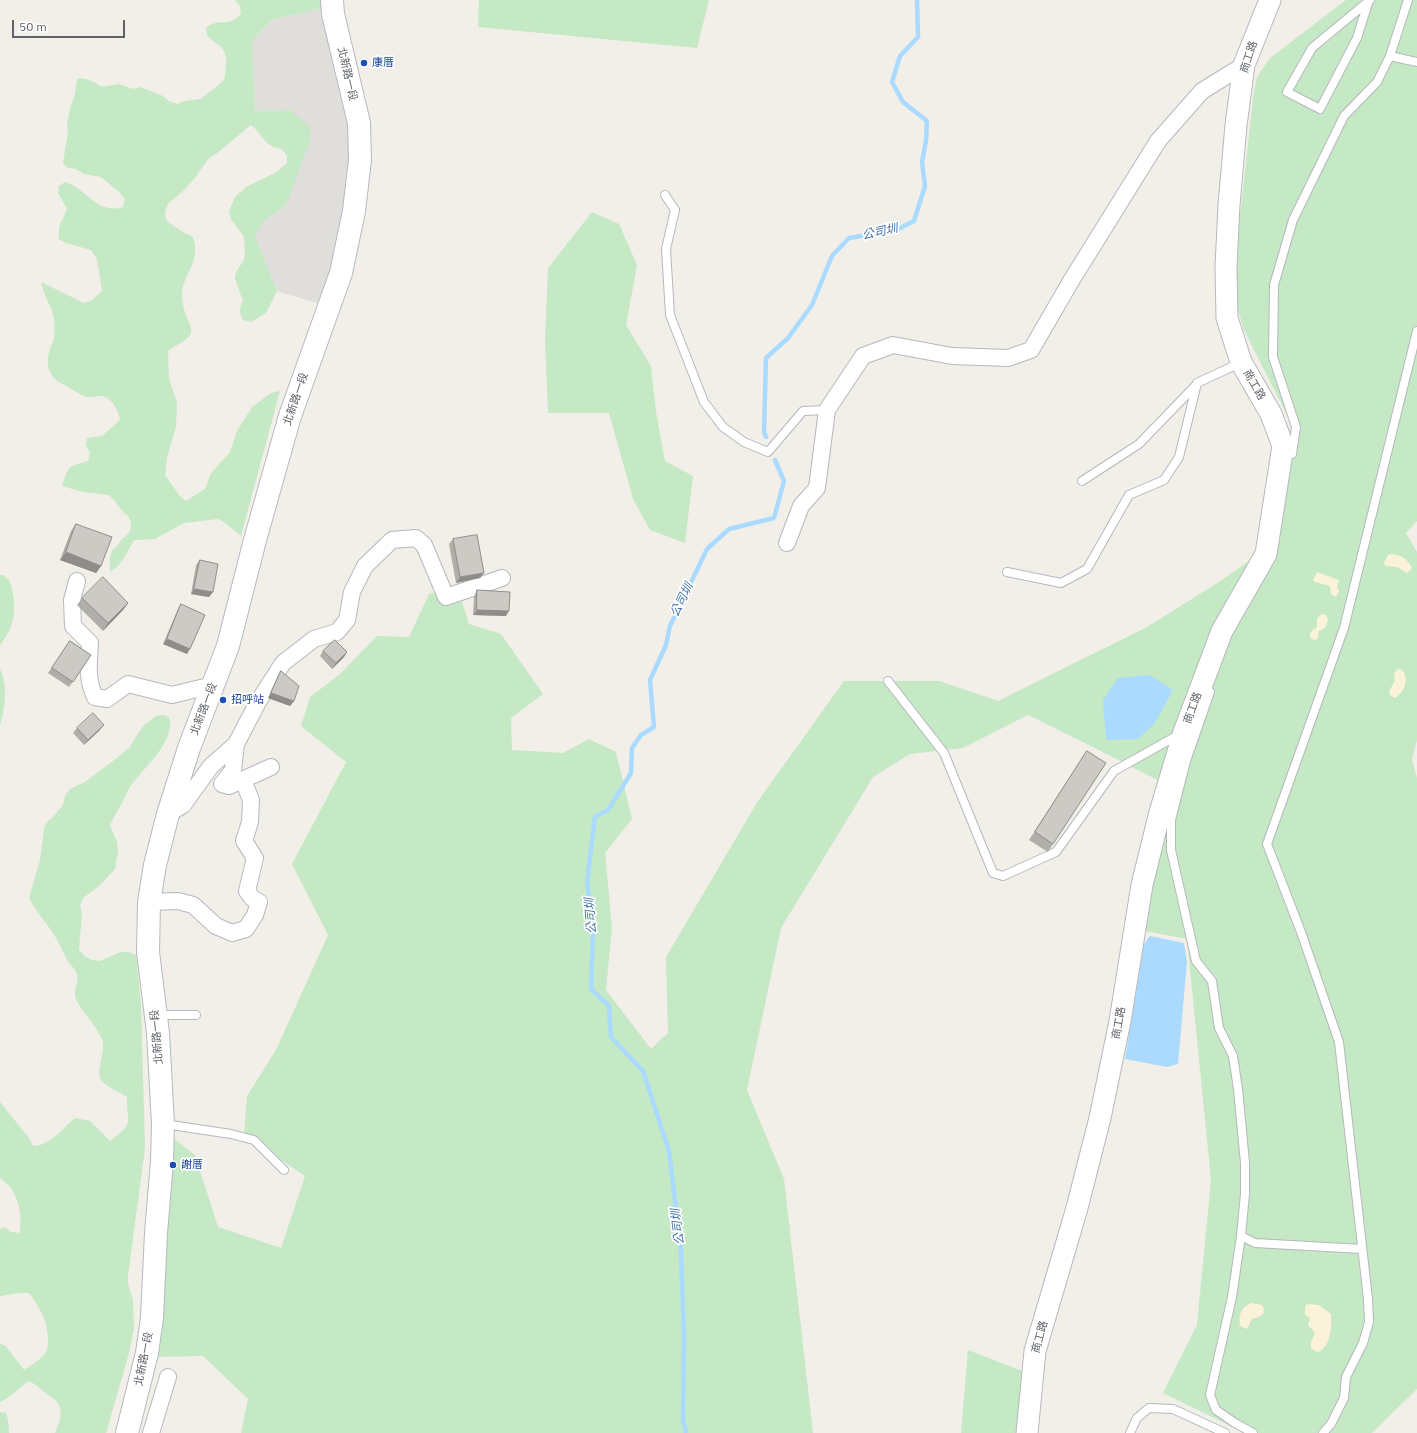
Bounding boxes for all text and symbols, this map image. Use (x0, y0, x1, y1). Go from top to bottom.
scale bar (14, 12, 127, 38)
text: 50 m (19, 19, 47, 34)
street label: 商工路 (1238, 39, 1260, 75)
street label: 北新路一段 (334, 46, 360, 102)
place label: 康厝 (372, 56, 394, 70)
marker: 康厝 (359, 58, 369, 68)
water label: 公司圳 (861, 221, 899, 243)
street label: 商工路 (1240, 367, 1268, 403)
street label: 北新路一段 (281, 371, 311, 427)
water label: 公司圳 (668, 581, 696, 619)
street label: 北新路一段 (188, 681, 220, 737)
street label: 商工路 (1181, 690, 1205, 726)
place label: 招呼站 (231, 693, 264, 707)
marker: 招呼站 (218, 695, 228, 705)
water label: 公司圳 (582, 897, 600, 935)
street label: 商工路 (1110, 1006, 1128, 1040)
street label: 北新路一段 (148, 1009, 166, 1065)
place label: 謝厝 (181, 1158, 203, 1172)
marker: 謝厝 (168, 1160, 178, 1170)
water label: 公司圳 (669, 1208, 687, 1246)
street label: 商工路 (1029, 1319, 1051, 1355)
street label: 北新路一段 (132, 1331, 156, 1387)

